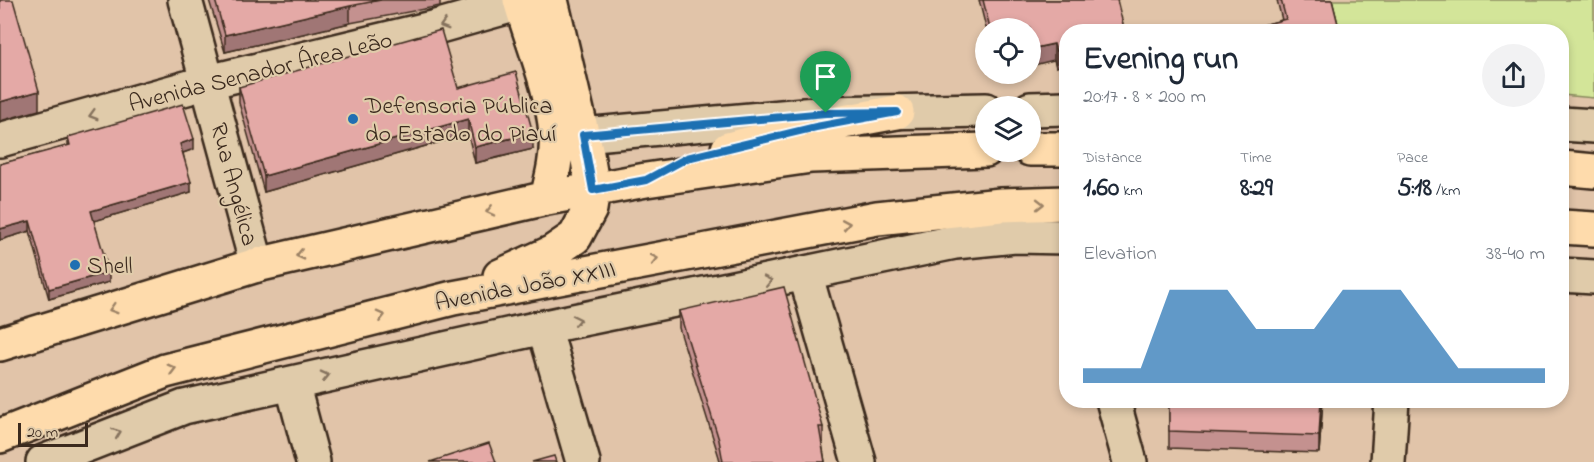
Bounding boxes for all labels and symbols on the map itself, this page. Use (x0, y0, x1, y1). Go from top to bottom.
one-way arrow (439, 18, 450, 30)
street label: Avenida Senador Área Leão (125, 24, 396, 123)
pin (800, 51, 851, 113)
place label: Defensoria Pública do Estado do Piauí (364, 90, 556, 153)
one-way arrow (88, 107, 98, 120)
marker: Defensoria Pública do Estado do Piauí (346, 112, 360, 126)
street label: Rua Angélica (199, 119, 266, 250)
one-way arrow (1035, 197, 1044, 210)
one-way arrow (486, 204, 496, 217)
one-way arrow (841, 218, 851, 231)
one-way arrow (296, 248, 306, 261)
place label: Shell (87, 250, 133, 285)
street label: Avenida João XXIII (432, 253, 619, 322)
one-way arrow (649, 253, 659, 266)
marker: Shell (68, 258, 82, 272)
one-way arrow (762, 275, 772, 288)
one-way arrow (108, 302, 119, 314)
one-way arrow (376, 311, 386, 324)
one-way arrow (571, 315, 581, 328)
one-way arrow (167, 364, 177, 377)
one-way arrow (319, 370, 329, 383)
scale bar (18, 420, 88, 448)
one-way arrow (111, 428, 122, 440)

